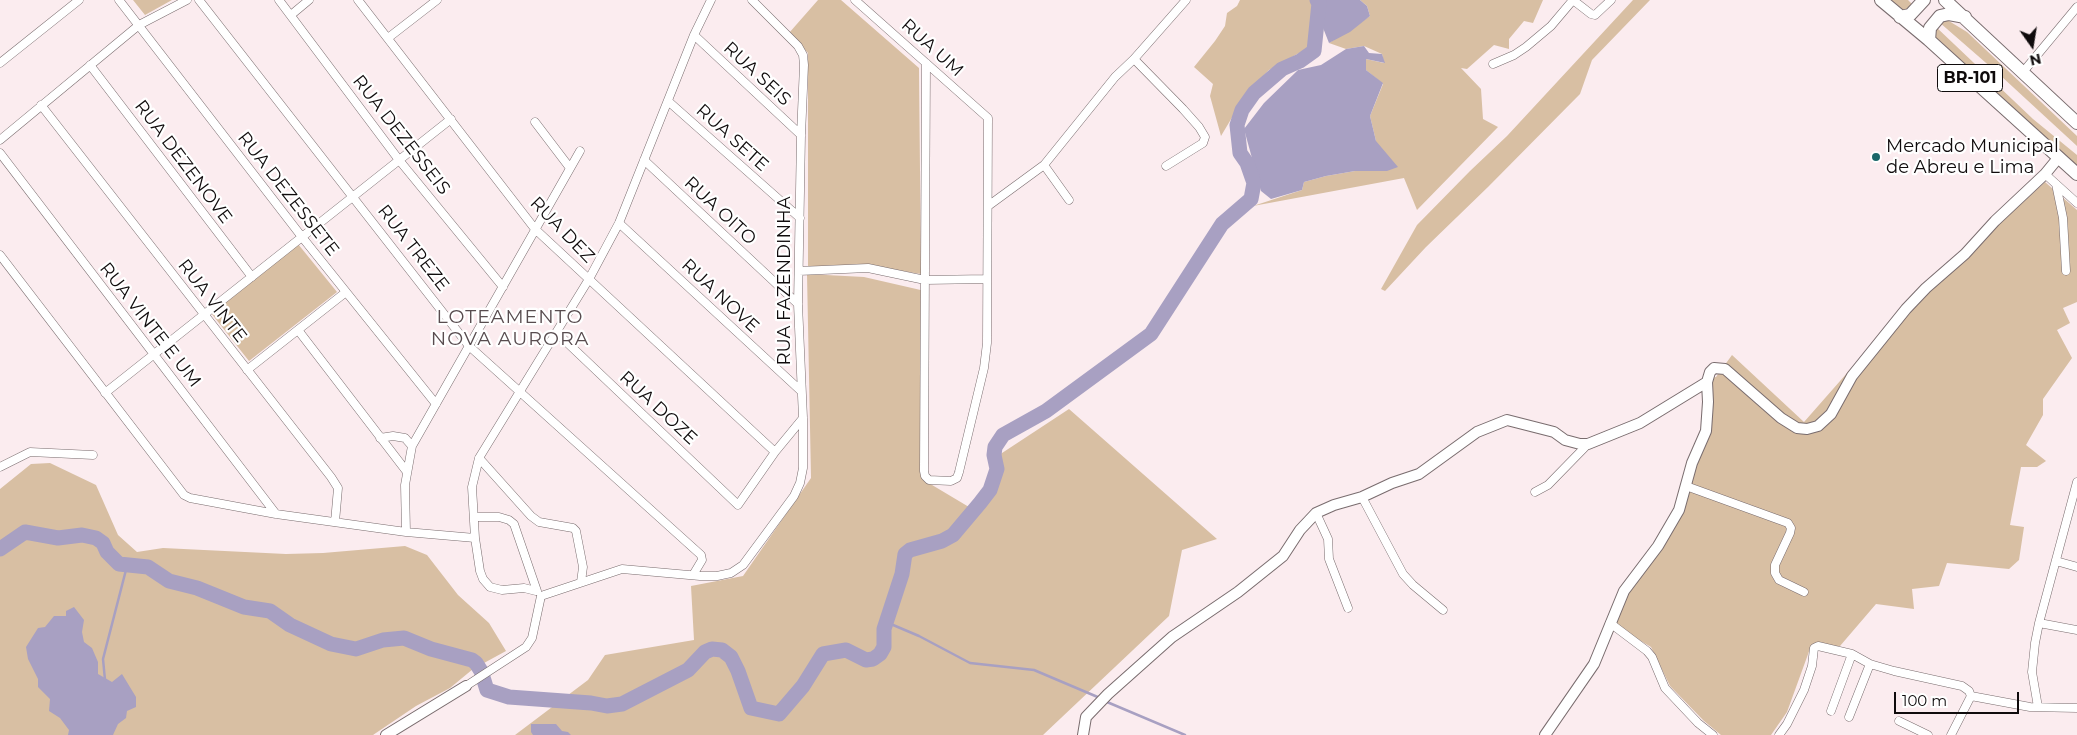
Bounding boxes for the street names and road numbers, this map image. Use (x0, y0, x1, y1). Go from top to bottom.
street label: RUA UM (897, 15, 967, 81)
street label: RUA SEIS (719, 37, 795, 111)
road number: BR-101 (1938, 64, 2002, 92)
street label: RUA DEZESSEIS (348, 71, 454, 199)
street label: RUA DEZENOVE (130, 96, 236, 228)
street label: RUA SETE (691, 100, 773, 176)
street label: RUA DEZESSETE (233, 128, 343, 260)
street label: RUA OITO (680, 172, 760, 250)
street label: RUA DEZ (525, 193, 599, 267)
street label: RUA FAZENDINHA (774, 196, 796, 366)
street label: RUA TREZE (373, 200, 453, 296)
street label: RUA VINTE (173, 255, 251, 347)
street label: RUA NOVE (677, 255, 763, 337)
street label: RUA VINTE E UM (95, 258, 205, 392)
street label: RUA DOZE (615, 367, 701, 449)

